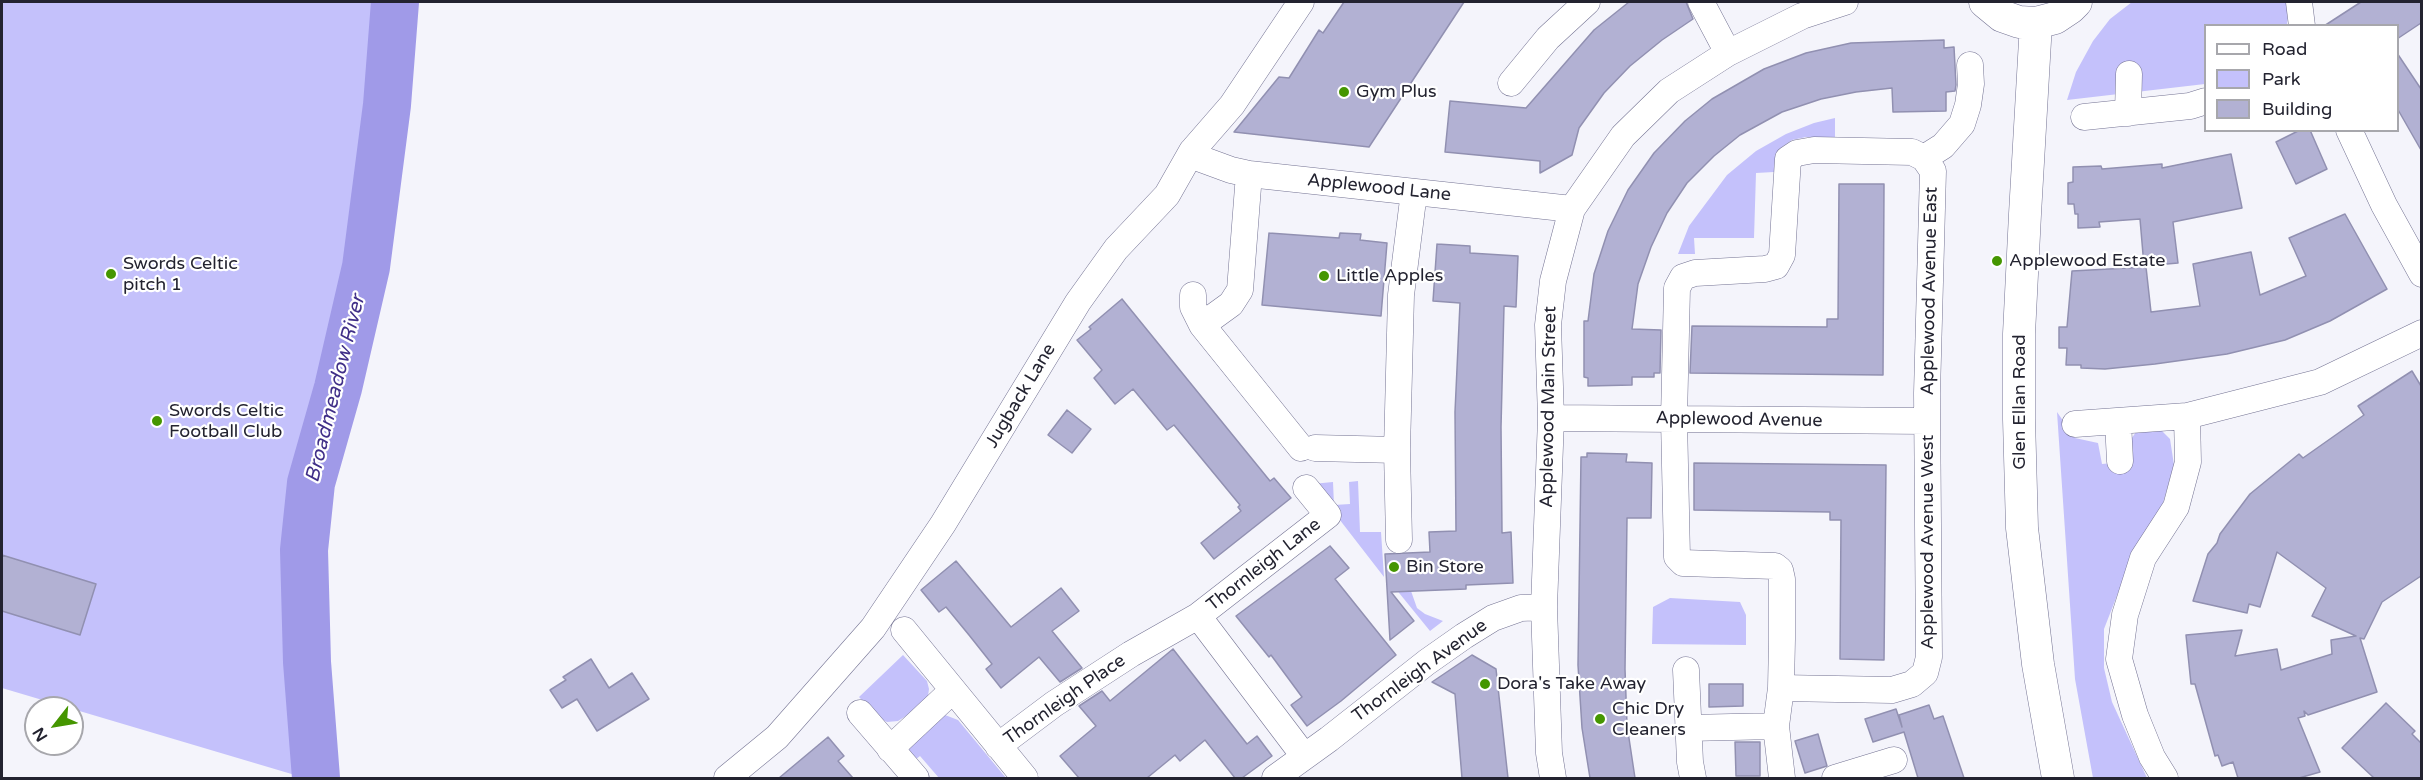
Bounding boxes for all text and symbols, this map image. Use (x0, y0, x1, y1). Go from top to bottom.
legend (2204, 24, 2399, 132)
text: Road (2262, 38, 2307, 60)
text: Park (2262, 68, 2300, 90)
place label: Gym Plus (1356, 81, 1437, 103)
marker: Gym Plus (1337, 85, 1351, 99)
text: Building (2262, 98, 2332, 120)
street label: Applewood Lane (1306, 170, 1452, 206)
street label: Applewood Avenue East (1917, 186, 1943, 396)
place label: Applewood Estate (2009, 250, 2165, 272)
place label: Swords Celtic pitch 1 (123, 253, 238, 296)
marker: Applewood Estate (1990, 254, 2004, 268)
place label: Little Apples (1336, 265, 1443, 287)
marker: Swords Celtic pitch 1 (104, 267, 118, 281)
marker: Little Apples (1317, 269, 1331, 283)
water label: Broadmeadow River (301, 293, 371, 485)
street label: Applewood Main Street (1536, 306, 1562, 508)
street label: Glen Ellan Road (2009, 334, 2031, 470)
street label: Jugback Lane (981, 340, 1061, 452)
place label: Swords Celtic Football Club (169, 400, 284, 442)
street label: Applewood Avenue (1655, 408, 1823, 432)
marker: Swords Celtic Football Club (150, 414, 164, 428)
street label: Applewood Avenue West (1917, 435, 1939, 649)
street label: Thornleigh Lane (1203, 514, 1325, 616)
place label: Bin Store (1406, 556, 1484, 578)
marker: Bin Store (1387, 560, 1401, 574)
street label: Thornleigh Avenue (1348, 615, 1492, 727)
street label: Thornleigh Place (1000, 650, 1130, 750)
place label: Dora's Take Away (1497, 673, 1646, 695)
marker: Dora's Take Away (1478, 677, 1492, 691)
north arrow (24, 696, 84, 756)
place label: Chic Dry Cleaners (1612, 698, 1686, 740)
marker: Chic Dry Cleaners (1593, 712, 1607, 726)
text: N (28, 724, 52, 745)

